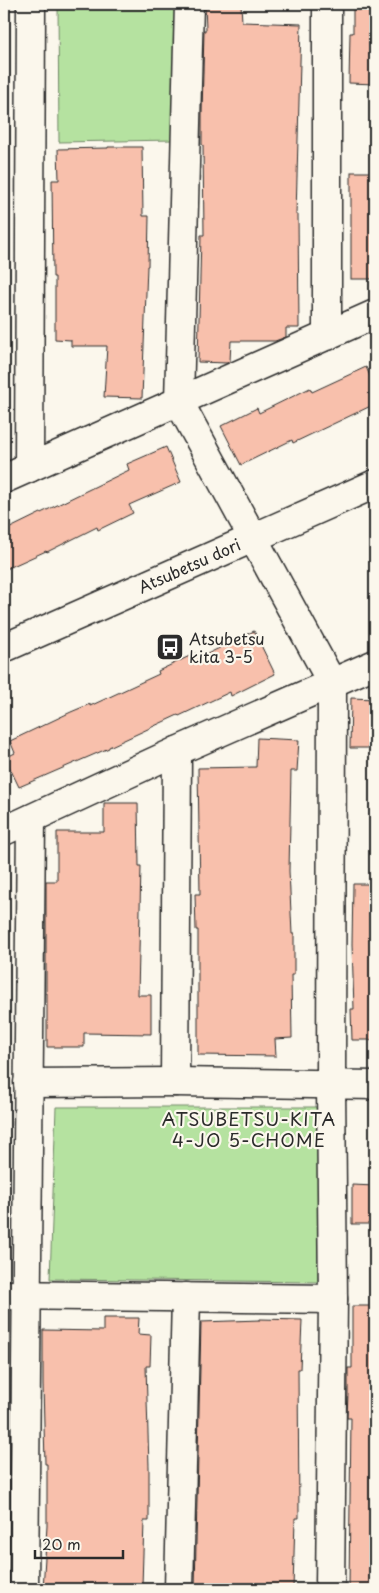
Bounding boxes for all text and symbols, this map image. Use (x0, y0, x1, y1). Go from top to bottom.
street label: Atsubetsu dori (134, 532, 244, 598)
place label: Atsubetsu kita 3-5 (189, 626, 265, 668)
bus stop icon: Atsubetsu kita 3-5 (155, 632, 185, 662)
district label: ATSUBETSU-KITA 4-JO 5-CHOME (162, 1105, 336, 1153)
scale bar (35, 1528, 122, 1560)
text: 20 m (42, 1532, 81, 1555)

